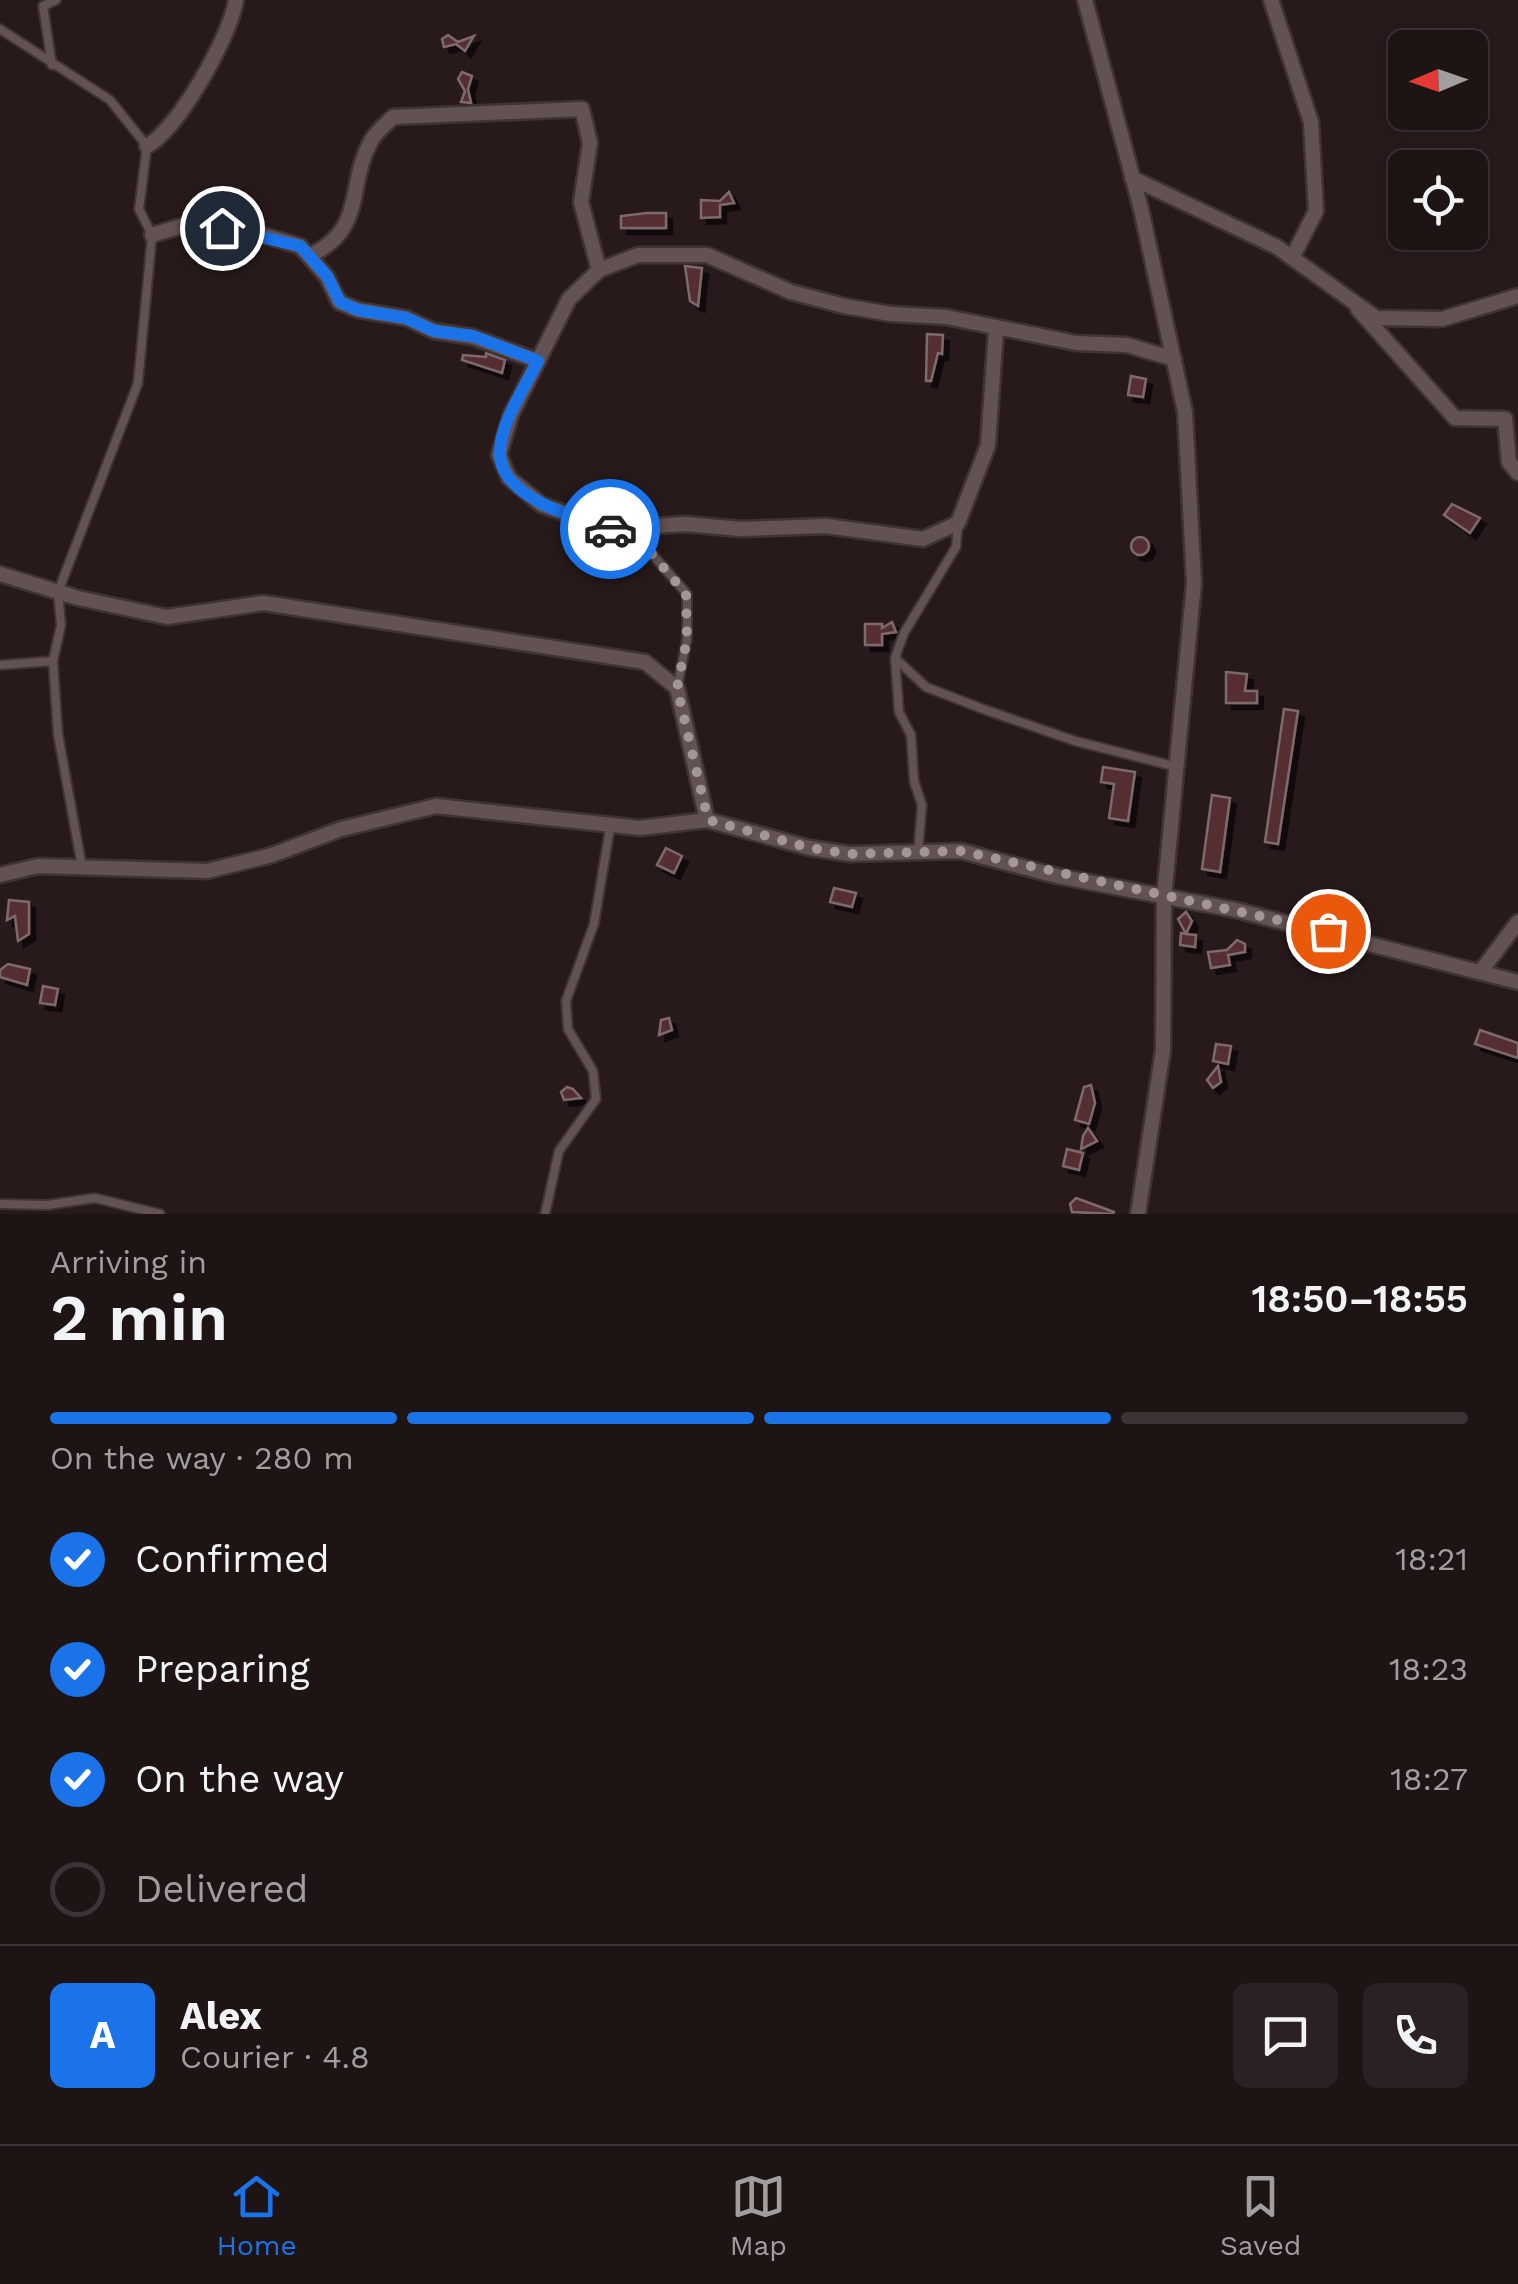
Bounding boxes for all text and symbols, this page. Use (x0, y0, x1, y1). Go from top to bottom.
north arrow (1388, 30, 1488, 130)
map controls (1388, 30, 1488, 250)
button: locate (1388, 150, 1488, 250)
pin (180, 186, 265, 271)
icon: home (195, 201, 250, 256)
courier (560, 479, 660, 579)
icon: car (583, 502, 638, 557)
pin (1286, 889, 1371, 974)
icon: bag (1301, 904, 1356, 959)
text: Arriving in (50, 1243, 207, 1281)
text: 18:50–18:55 (1251, 1277, 1468, 1321)
text: 2 min (50, 1280, 228, 1356)
text: On the way · 280 m (50, 1439, 354, 1477)
icon: check (50, 1532, 105, 1587)
text: Confirmed (135, 1537, 330, 1581)
text: 18:21 (1395, 1540, 1468, 1578)
icon: check (50, 1642, 105, 1697)
text: Preparing (135, 1647, 310, 1691)
text: 18:23 (1389, 1650, 1468, 1688)
icon: check (50, 1752, 105, 1807)
text: On the way (135, 1757, 344, 1801)
text: 18:27 (1390, 1760, 1468, 1798)
text: Delivered (135, 1867, 308, 1911)
button: chat (1233, 1983, 1338, 2088)
button: phone (1363, 1983, 1468, 2088)
text: Alex (180, 1994, 262, 2038)
text: A (90, 2013, 115, 2057)
text: Courier · 4.8 (180, 2038, 370, 2076)
tab: Home (217, 2169, 297, 2262)
tab: Map (730, 2169, 787, 2262)
tab: Saved (1220, 2169, 1301, 2262)

